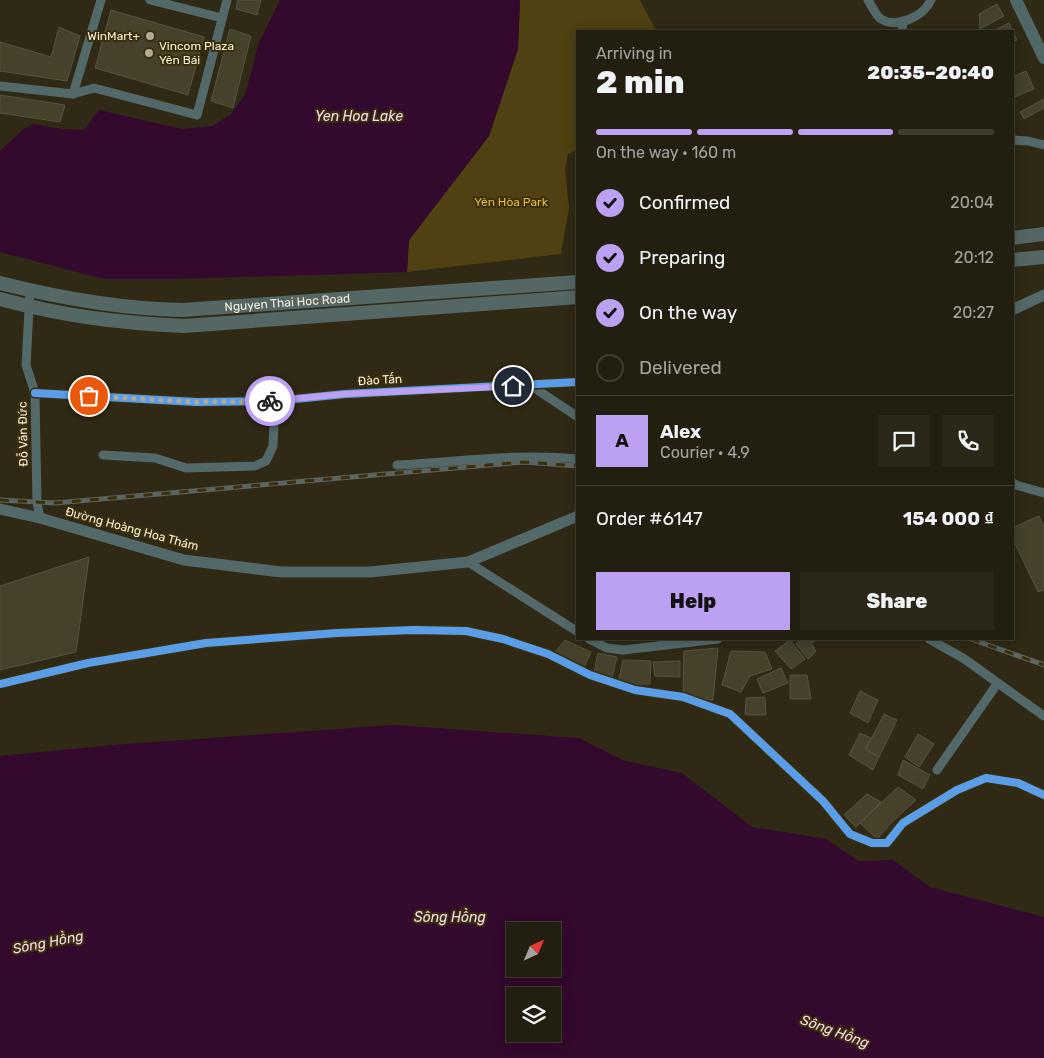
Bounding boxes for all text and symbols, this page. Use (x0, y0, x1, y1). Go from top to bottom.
place label: WinMart+ (87, 29, 140, 43)
marker: WinMart+ (144, 30, 156, 42)
place label: Vincom Plaza Yên Bái (159, 39, 234, 67)
text: Arriving in (596, 44, 672, 63)
marker: Vincom Plaza Yên Bái (143, 47, 155, 59)
text: 20:35–20:40 (867, 61, 994, 84)
text: 2 min (596, 63, 685, 101)
water label: Yen Hoa Lake (315, 108, 403, 125)
text: On the way · 160 m (596, 143, 736, 162)
icon: check (596, 189, 624, 217)
text: Confirmed (639, 191, 730, 214)
text: 20:04 (950, 193, 994, 212)
park label: Yên Hòa Park (474, 195, 549, 209)
icon: check (596, 244, 624, 272)
text: Preparing (639, 246, 725, 269)
text: 20:12 (954, 248, 994, 267)
street label: Nguyen Thai Hoc Road (224, 291, 351, 314)
icon: check (596, 299, 624, 327)
text: On the way (639, 301, 737, 324)
text: 20:27 (953, 303, 994, 322)
text: Delivered (639, 356, 722, 379)
pin (492, 365, 534, 407)
street label: Đào Tấn (358, 371, 402, 388)
icon: home (499, 372, 527, 400)
pin (68, 375, 110, 417)
courier (245, 376, 295, 426)
icon: bag (75, 382, 103, 410)
icon: bike (256, 387, 284, 415)
street label: Đỗ Văn Đức (15, 401, 31, 467)
button: chat (878, 415, 930, 467)
button: phone (942, 415, 994, 467)
text: Alex (660, 420, 701, 443)
text: A (615, 429, 629, 452)
text: Courier · 4.9 (660, 443, 750, 462)
street label: Đường Hoàng Hoa Thám (64, 504, 200, 554)
text: Order #6147 (596, 507, 703, 530)
text: 154 000 ₫ (903, 507, 994, 530)
button: Help (596, 572, 790, 630)
button: Share (800, 572, 994, 630)
water label: Sông Hồng (414, 908, 486, 926)
north arrow (506, 922, 561, 978)
map controls (506, 922, 561, 1042)
water label: Sông Hồng (11, 926, 85, 958)
button: layers (506, 987, 561, 1042)
water label: Sông Hồng (798, 1010, 872, 1052)

